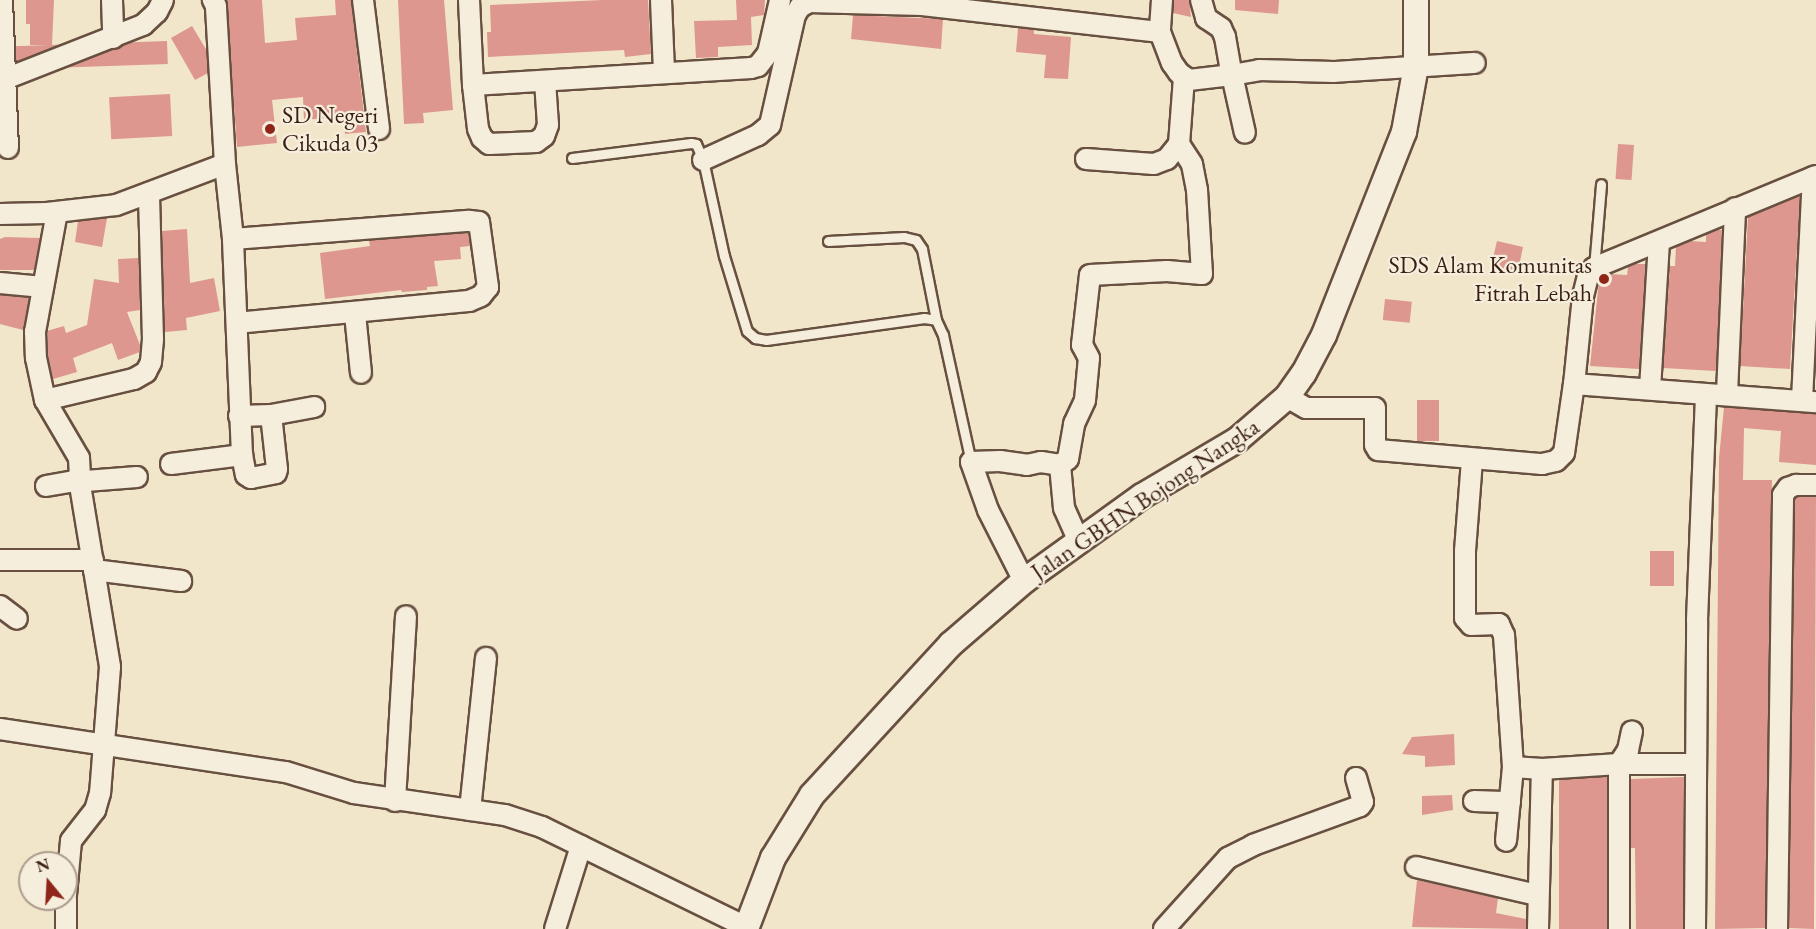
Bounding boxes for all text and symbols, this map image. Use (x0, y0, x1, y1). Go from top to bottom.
place label: SD Negeri Cikuda 03 (282, 101, 378, 157)
marker: SD Negeri Cikuda 03 (263, 122, 277, 136)
place label: SDS Alam Komunitas Fitrah Lebah (1388, 251, 1592, 307)
marker: SDS Alam Komunitas Fitrah Lebah (1597, 272, 1611, 286)
street label: Jalan GBHN Bojong Nangka (1025, 412, 1265, 586)
north arrow (18, 851, 78, 911)
text: N (33, 853, 52, 877)

